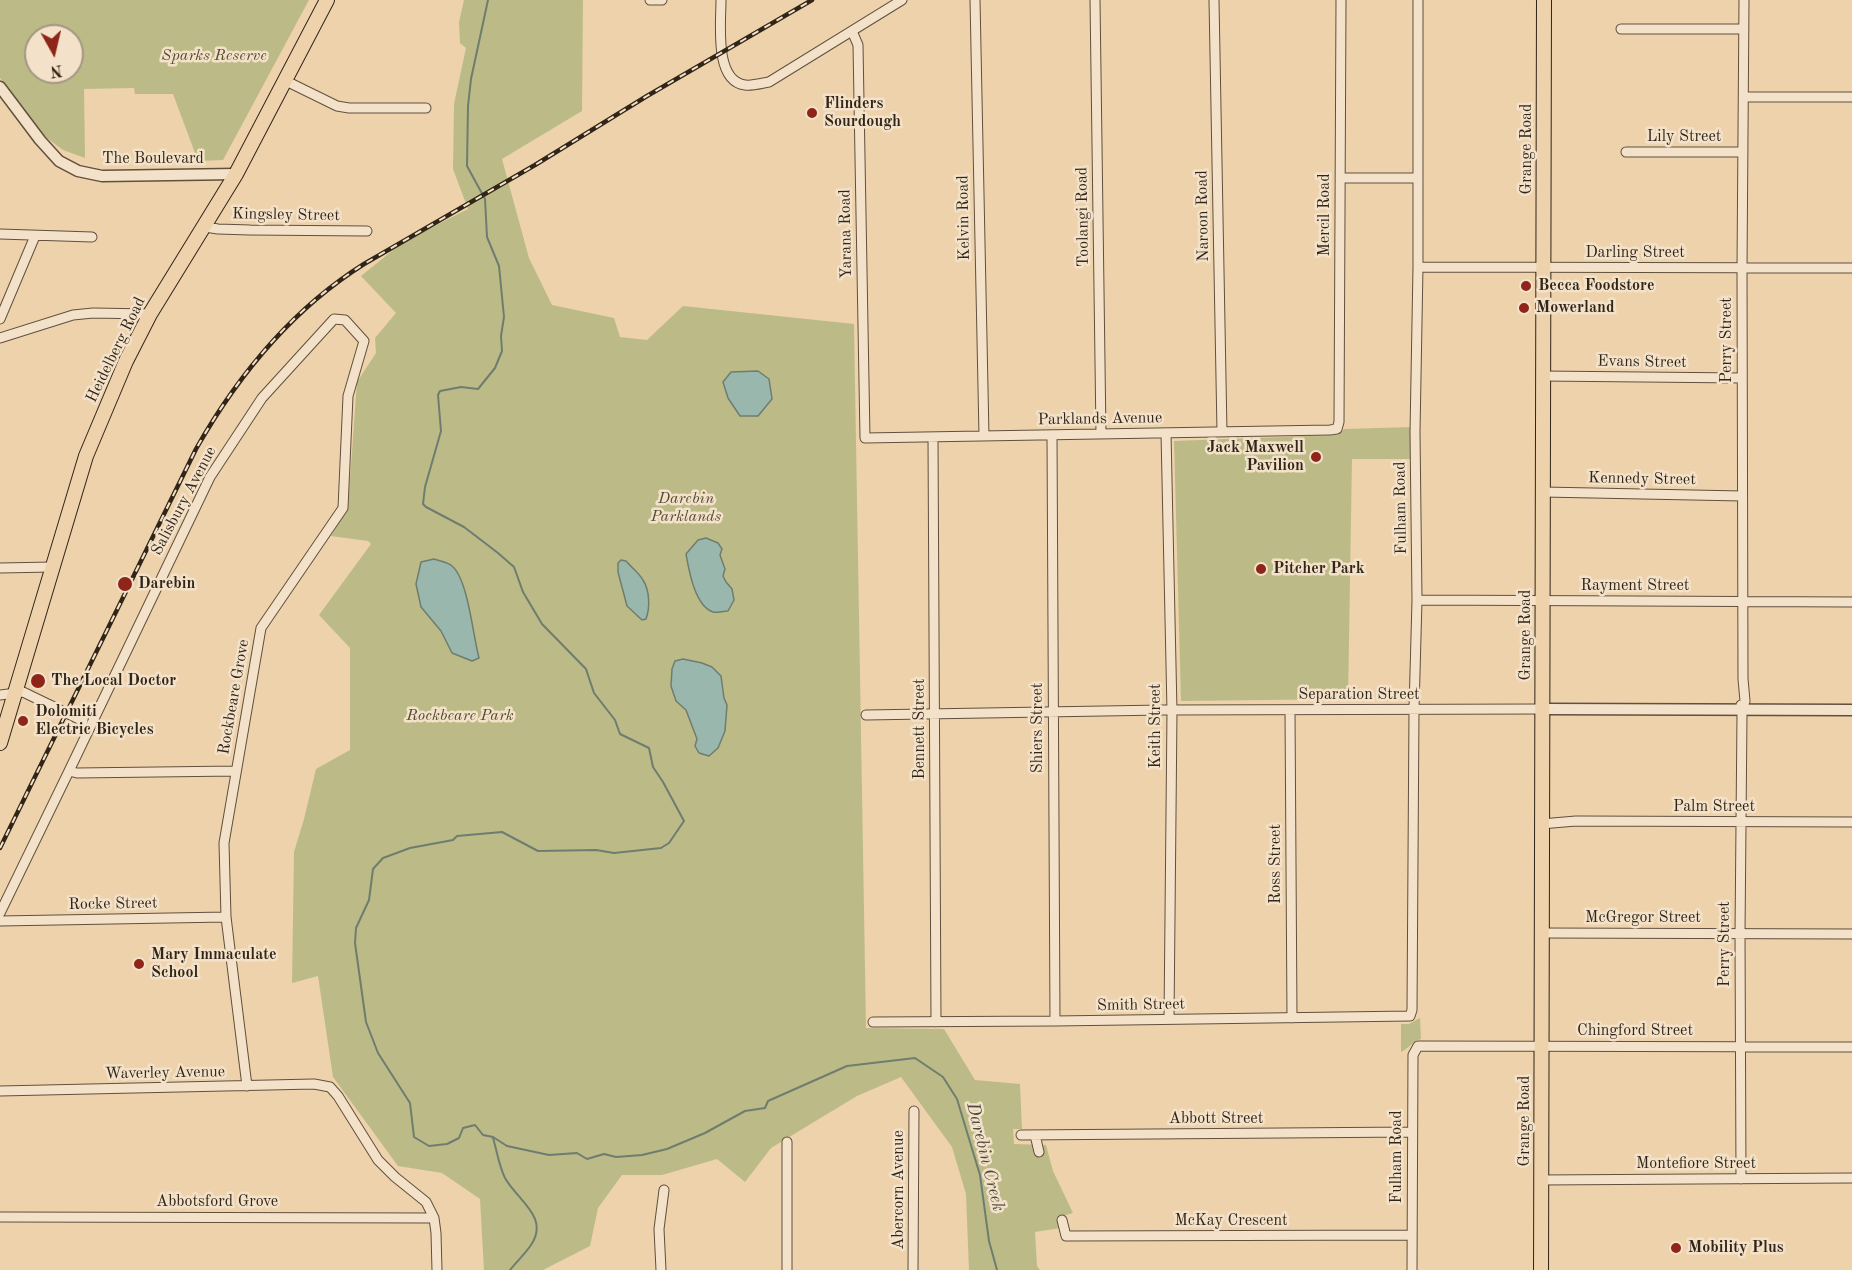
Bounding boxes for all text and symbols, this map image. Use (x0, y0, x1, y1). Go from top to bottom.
north arrow (24, 24, 84, 84)
park label: Sparks Reserve (161, 46, 267, 66)
text: N (49, 61, 63, 79)
place label: Flinders Sourdough (824, 94, 901, 132)
street label: Grange Road (1517, 104, 1537, 194)
marker: Flinders Sourdough (805, 106, 819, 120)
street label: Lily Street (1647, 127, 1721, 147)
street label: The Boulevard (102, 149, 204, 169)
street label: Toolangi Road (1073, 167, 1093, 267)
street label: Naroon Road (1193, 170, 1213, 262)
street label: Mercil Road (1315, 173, 1335, 257)
street label: Kelvin Road (954, 175, 974, 261)
street label: Yarana Road (836, 189, 856, 279)
street label: Kingsley Street (232, 204, 340, 226)
street label: Darling Street (1585, 243, 1685, 263)
place label: Becca Foodstore (1538, 276, 1655, 296)
marker: Becca Foodstore (1519, 279, 1533, 293)
street label: Heidelberg Road (82, 294, 150, 406)
street label: Perry Street (1717, 297, 1737, 383)
place label: Mowerland (1536, 298, 1615, 318)
marker: Mowerland (1517, 301, 1531, 315)
street label: Evans Street (1597, 352, 1687, 372)
street label: Parklands Avenue (1038, 408, 1162, 430)
place label: Jack Maxwell Pavilion (1207, 438, 1304, 476)
street label: Salisbury Avenue (147, 443, 221, 559)
marker: Jack Maxwell Pavilion (1309, 450, 1323, 464)
street label: Fulham Road (1391, 461, 1411, 555)
street label: Kennedy Street (1588, 468, 1696, 490)
park label: Darebin Parklands (651, 489, 721, 527)
place label: Pitcher Park (1273, 559, 1365, 579)
marker: Pitcher Park (1254, 562, 1268, 576)
place label: Darebin (138, 574, 195, 594)
marker: Darebin (116, 575, 134, 593)
street label: Rayment Street (1581, 576, 1689, 596)
street label: Grange Road (1516, 590, 1536, 680)
street label: Rockbeare Grove (214, 638, 254, 756)
place label: The Local Doctor (51, 671, 176, 691)
marker: The Local Doctor (29, 672, 47, 690)
street label: Bennett Street (910, 678, 930, 780)
street label: Shiers Street (1028, 683, 1048, 773)
street label: Keith Street (1146, 684, 1166, 768)
street label: Separation Street (1298, 685, 1420, 705)
place label: Dolomiti Electric Bicycles (35, 702, 154, 740)
park label: Rockbeare Park (406, 706, 514, 726)
marker: Dolomiti Electric Bicycles (16, 714, 30, 728)
street label: Palm Street (1673, 797, 1755, 817)
street label: Ross Street (1266, 824, 1286, 904)
street label: Rocke Street (68, 894, 158, 914)
street label: Perry Street (1715, 901, 1735, 987)
street label: McGregor Street (1585, 908, 1701, 928)
place label: Mary Immaculate School (151, 945, 277, 983)
marker: Mary Immaculate School (132, 957, 146, 971)
street label: Smith Street (1097, 995, 1185, 1015)
street label: Chingford Street (1577, 1021, 1693, 1041)
street label: Waverley Avenue (105, 1062, 225, 1084)
street label: Grange Road (1515, 1076, 1535, 1166)
water label: Darebin Creek (961, 1100, 1009, 1214)
street label: Abbott Street (1169, 1109, 1263, 1129)
street label: Fulham Road (1387, 1110, 1407, 1204)
street label: Abercorn Avenue (889, 1130, 909, 1250)
street label: Montefiore Street (1636, 1154, 1756, 1174)
street label: Abbotsford Grove (156, 1192, 278, 1212)
street label: McKay Crescent (1174, 1211, 1288, 1231)
place label: Mobility Plus (1688, 1238, 1784, 1258)
marker: Mobility Plus (1669, 1241, 1683, 1255)

